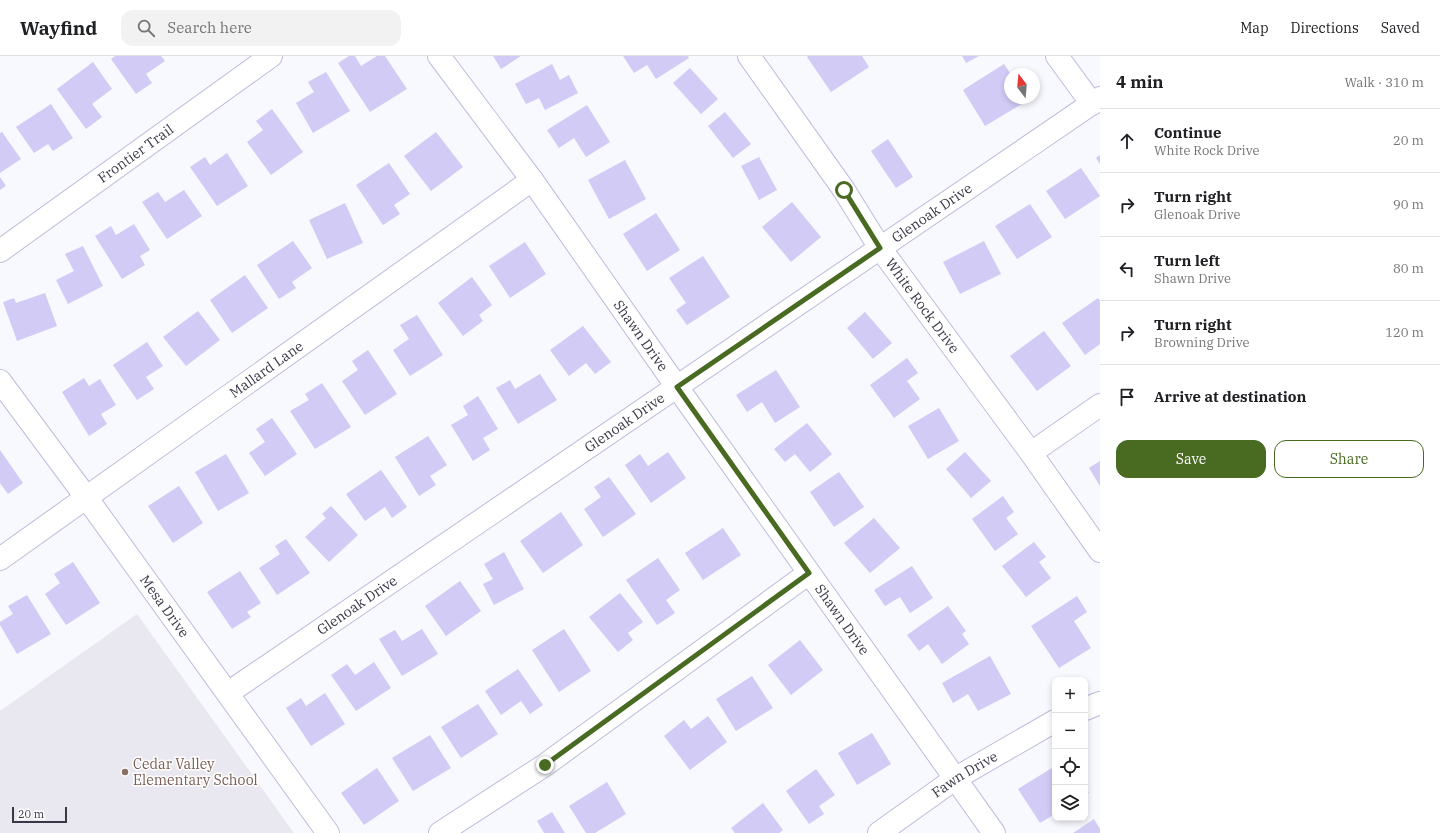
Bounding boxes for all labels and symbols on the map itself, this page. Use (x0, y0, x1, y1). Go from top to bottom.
north arrow (1004, 68, 1040, 104)
street label: Frontier Trail (94, 120, 177, 187)
street label: Glenoak Drive (888, 179, 975, 247)
route start (835, 181, 853, 199)
street label: White Rock Drive (881, 254, 963, 357)
street label: Shawn Drive (610, 296, 672, 375)
street label: Mallard Lane (226, 337, 307, 402)
street label: Glenoak Drive (581, 389, 668, 456)
street label: Mesa Drive (136, 571, 193, 641)
street label: Glenoak Drive (313, 571, 400, 639)
street label: Shawn Drive (811, 580, 874, 659)
street label: Fawn Drive (928, 747, 1001, 801)
place label: Cedar Valley Elementary School (133, 755, 258, 789)
route end (536, 756, 554, 774)
marker: Cedar Valley Elementary School (120, 767, 130, 777)
scale bar (12, 805, 67, 824)

